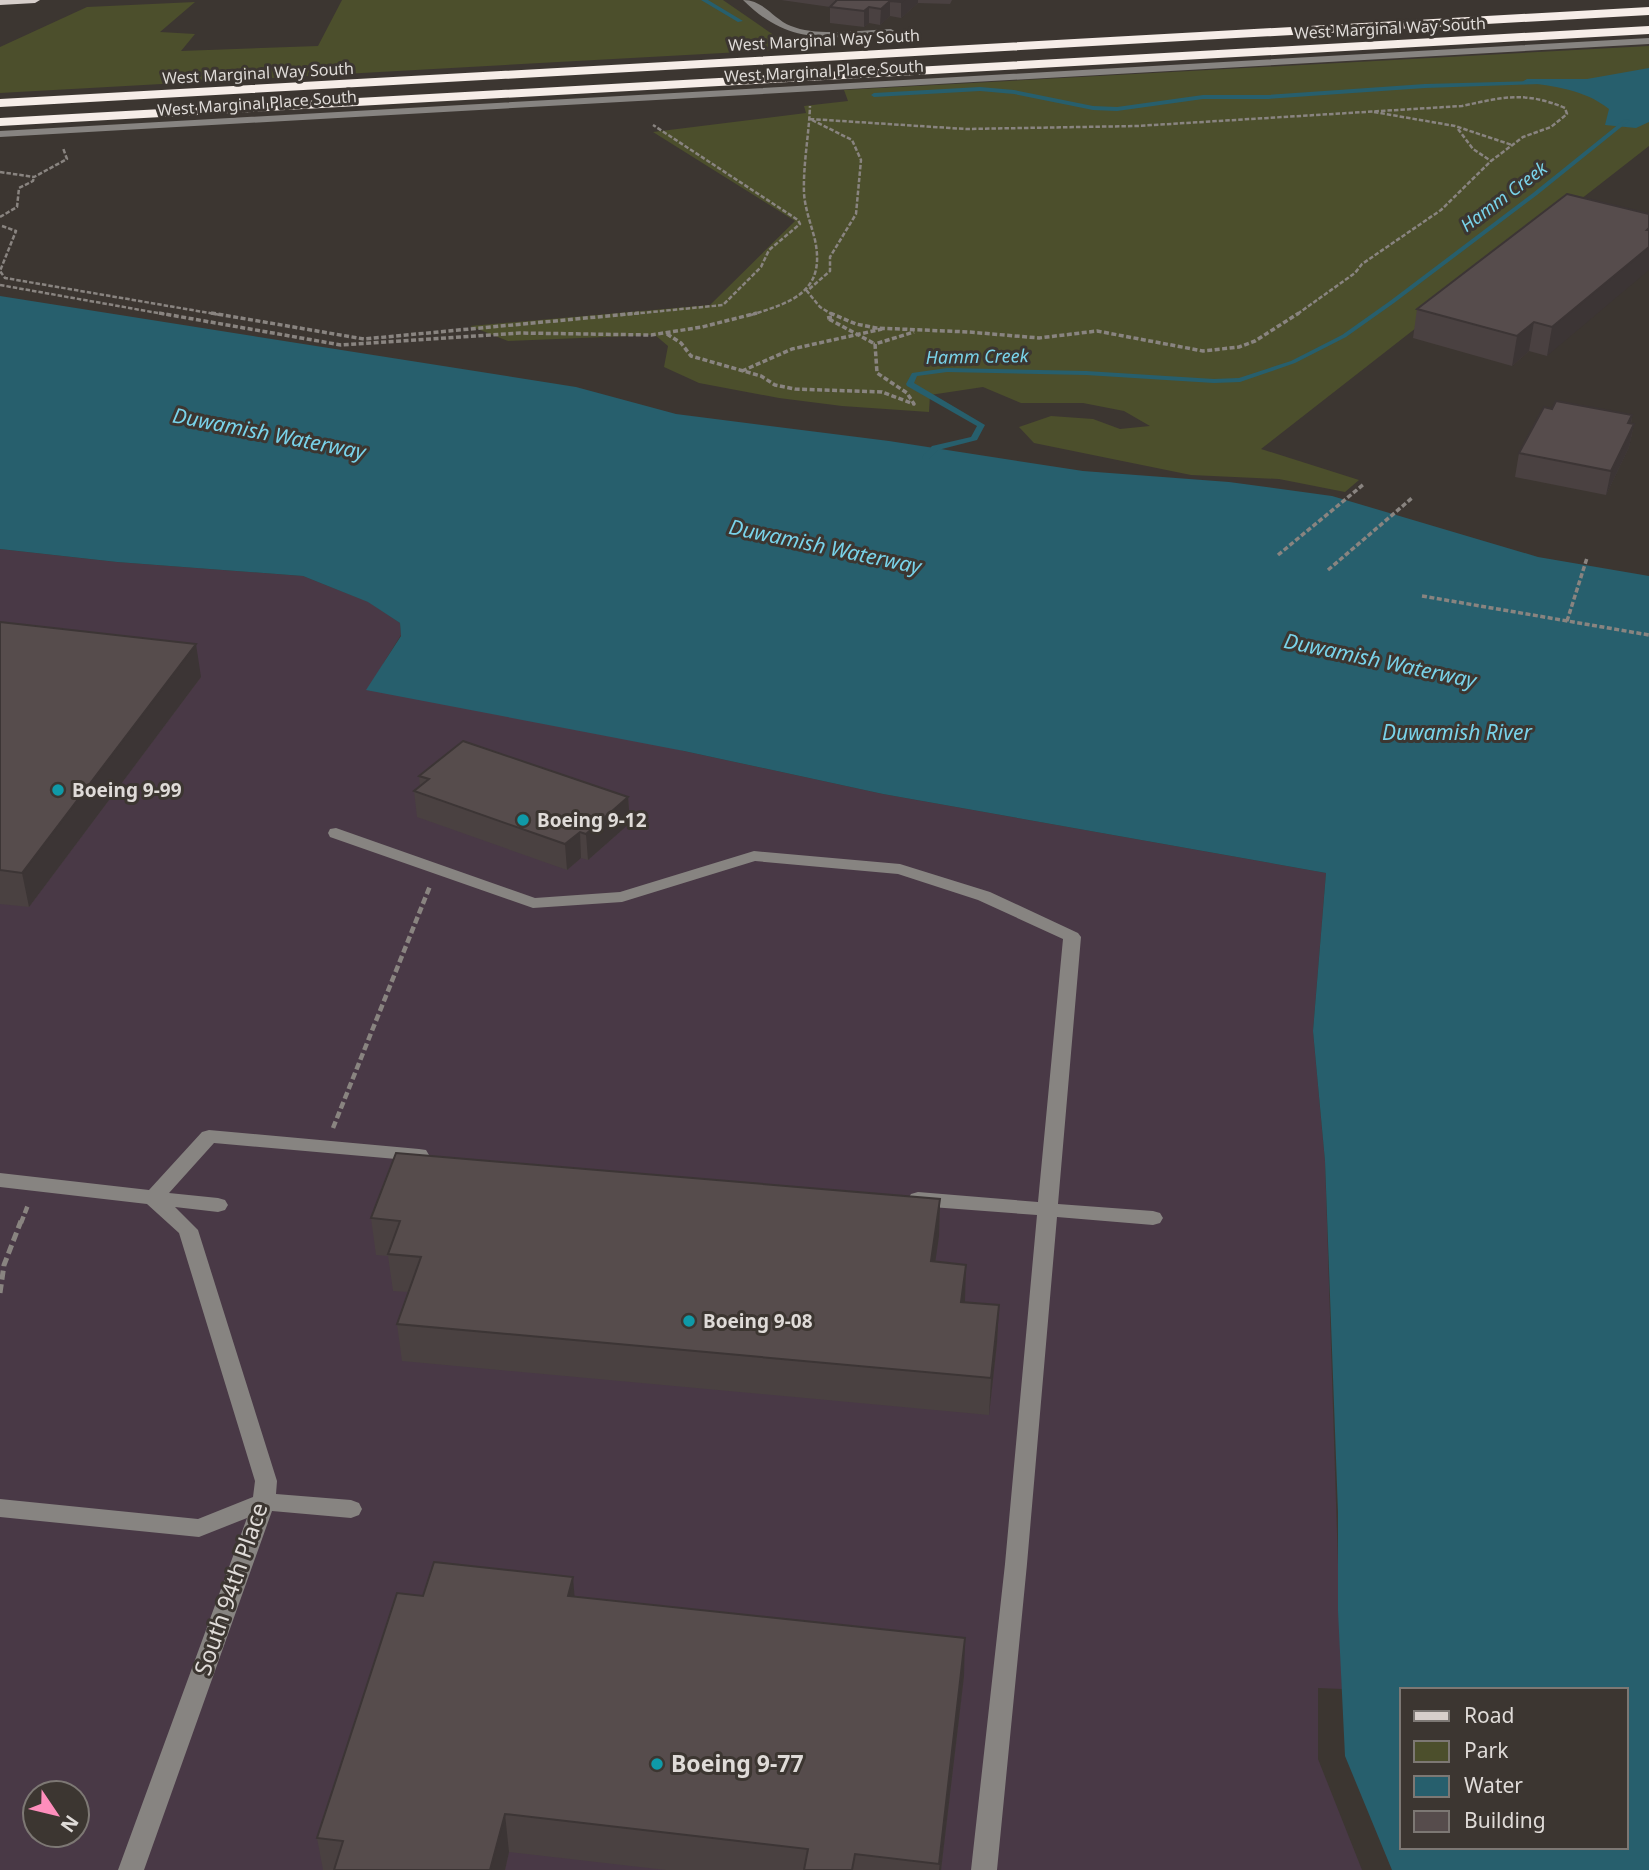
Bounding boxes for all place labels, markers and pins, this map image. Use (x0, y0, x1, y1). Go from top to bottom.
place label: Boeing 9-99 (72, 777, 182, 803)
marker: Boeing 9-99 (50, 782, 66, 798)
place label: Boeing 9-12 (537, 807, 647, 833)
marker: Boeing 9-12 (515, 812, 531, 828)
place label: Boeing 9-08 (703, 1308, 813, 1334)
marker: Boeing 9-08 (681, 1313, 697, 1329)
place label: Boeing 9-77 (671, 1747, 804, 1779)
marker: Boeing 9-77 (649, 1756, 665, 1772)

